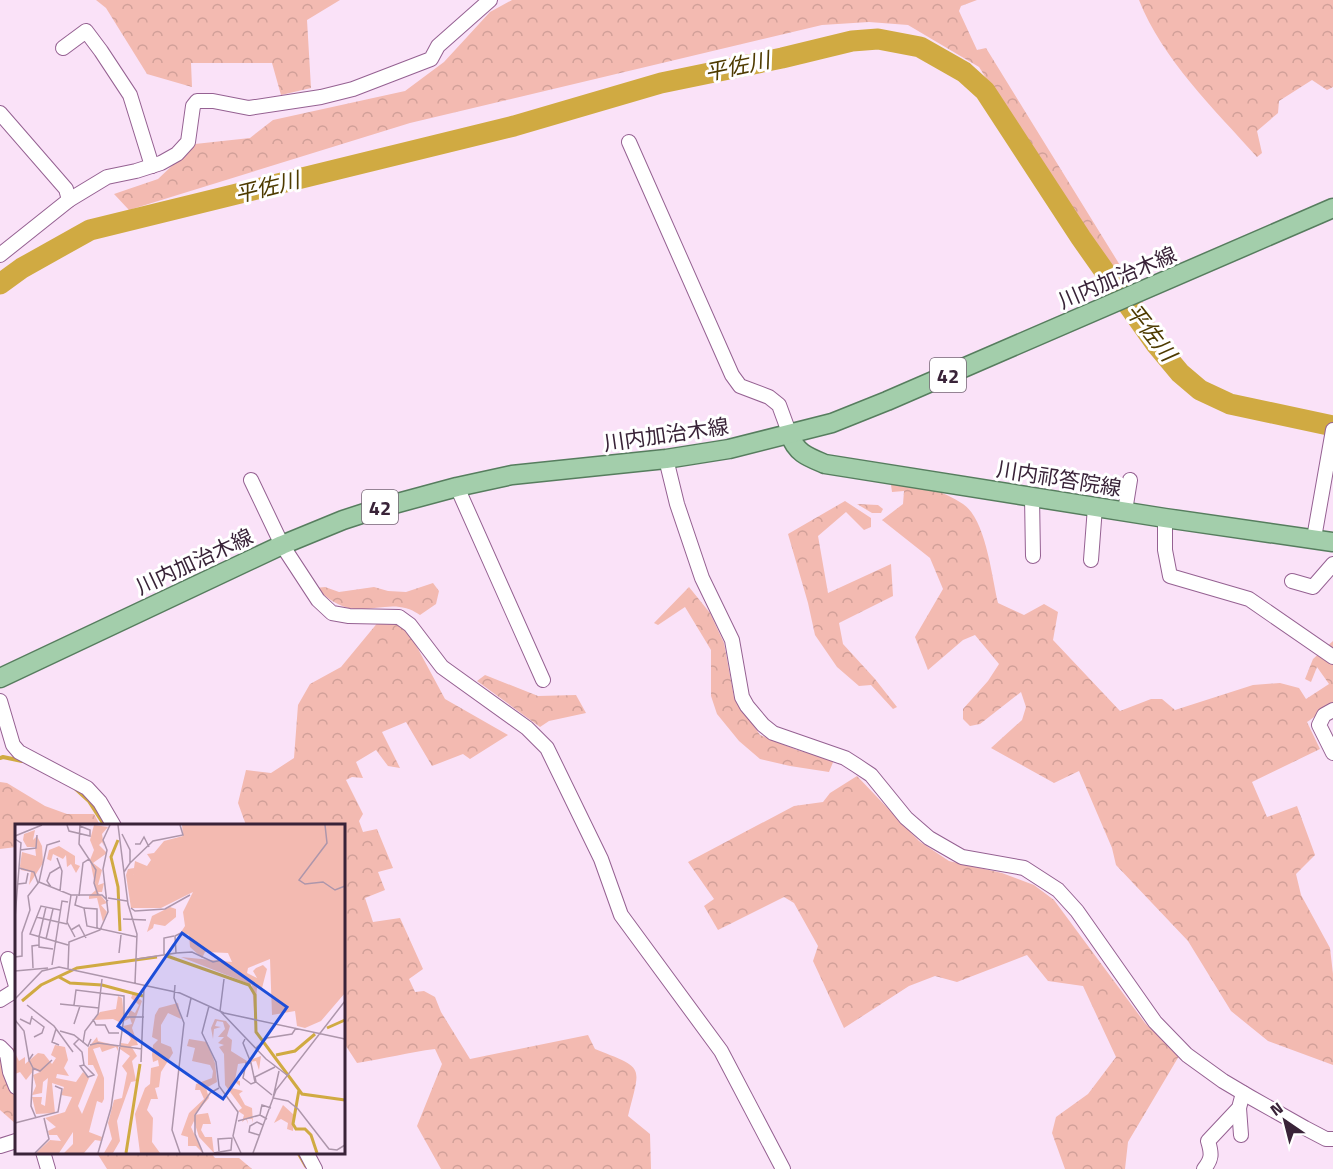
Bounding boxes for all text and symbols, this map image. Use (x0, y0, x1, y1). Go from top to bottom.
water label: 平佐川 (701, 42, 775, 89)
water label: 平佐川 (231, 162, 305, 211)
street label: 川内加治木線 (1053, 238, 1181, 316)
water label: 平佐川 (1117, 296, 1186, 370)
road number: 42 (930, 358, 966, 392)
street label: 川内加治木線 (601, 409, 731, 459)
street label: 川内祁答院線 (994, 452, 1124, 504)
road number: 42 (362, 490, 398, 524)
street label: 川内加治木線 (130, 520, 258, 602)
inset map (15, 824, 345, 1154)
north arrow (1255, 1091, 1315, 1151)
text: N (1265, 1096, 1288, 1122)

